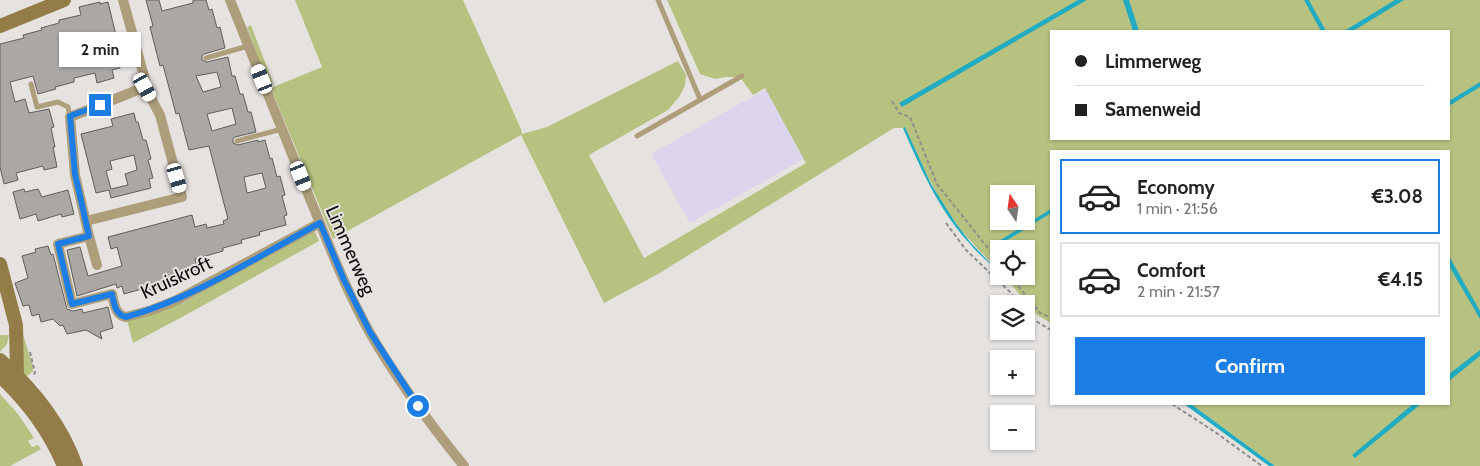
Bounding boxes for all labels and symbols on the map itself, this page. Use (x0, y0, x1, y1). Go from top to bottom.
callout: 2 min (59, 32, 141, 68)
car (249, 62, 274, 96)
car (131, 70, 158, 104)
route end (89, 94, 111, 116)
car (288, 159, 313, 193)
car (165, 162, 188, 194)
north arrow (990, 185, 1035, 230)
street label: Limmerweg (321, 202, 381, 299)
street label: Kruiskroft (137, 251, 216, 304)
route start (407, 395, 429, 417)

